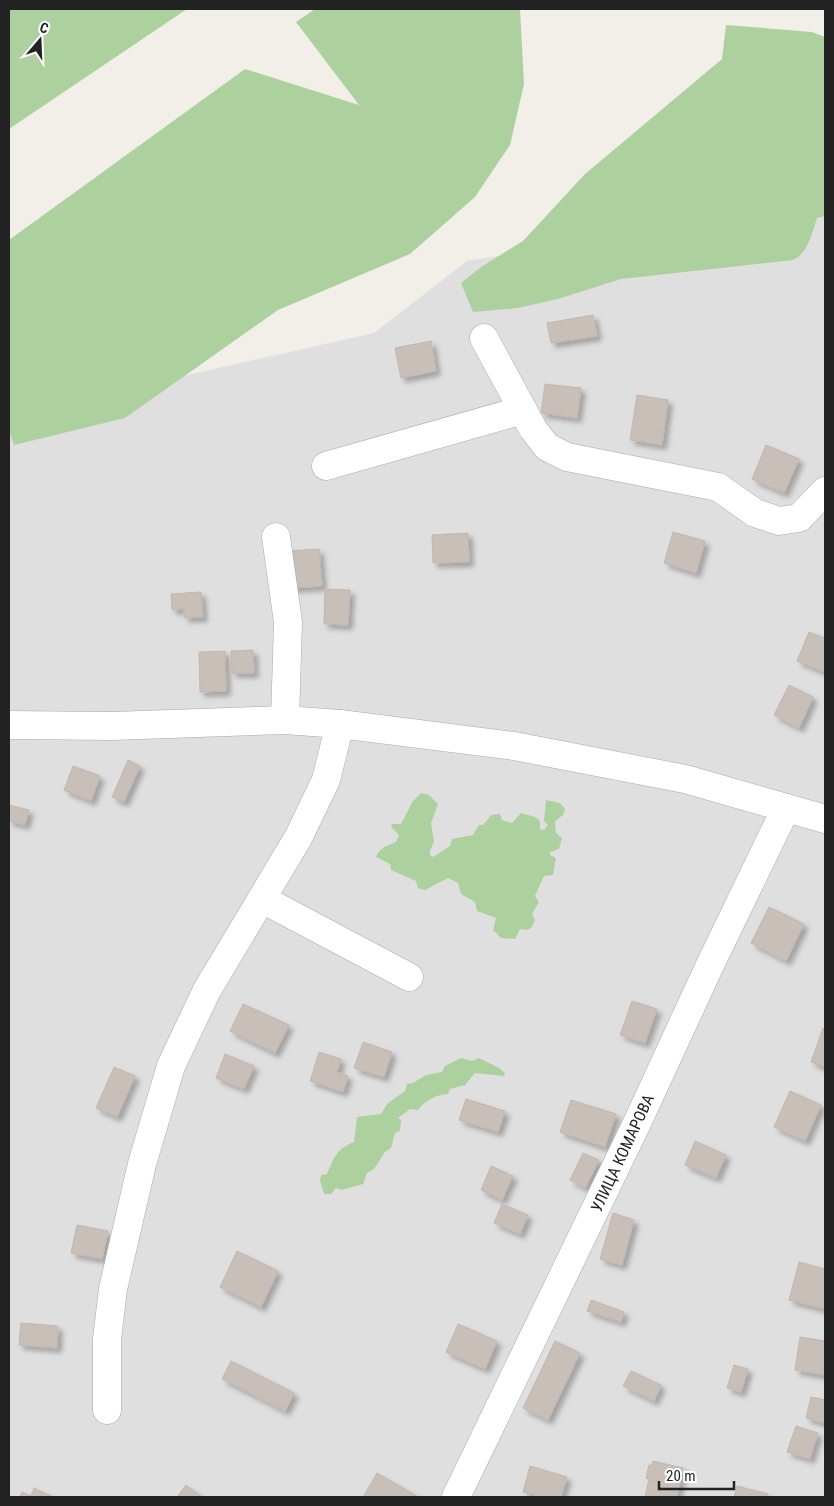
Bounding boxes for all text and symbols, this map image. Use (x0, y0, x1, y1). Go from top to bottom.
north arrow (15, 15, 65, 65)
text: С (38, 19, 51, 37)
street label: УЛИЦА КОМАРОВА (587, 1091, 658, 1215)
scale bar (659, 1458, 734, 1490)
text: 20 m (666, 1467, 696, 1485)

